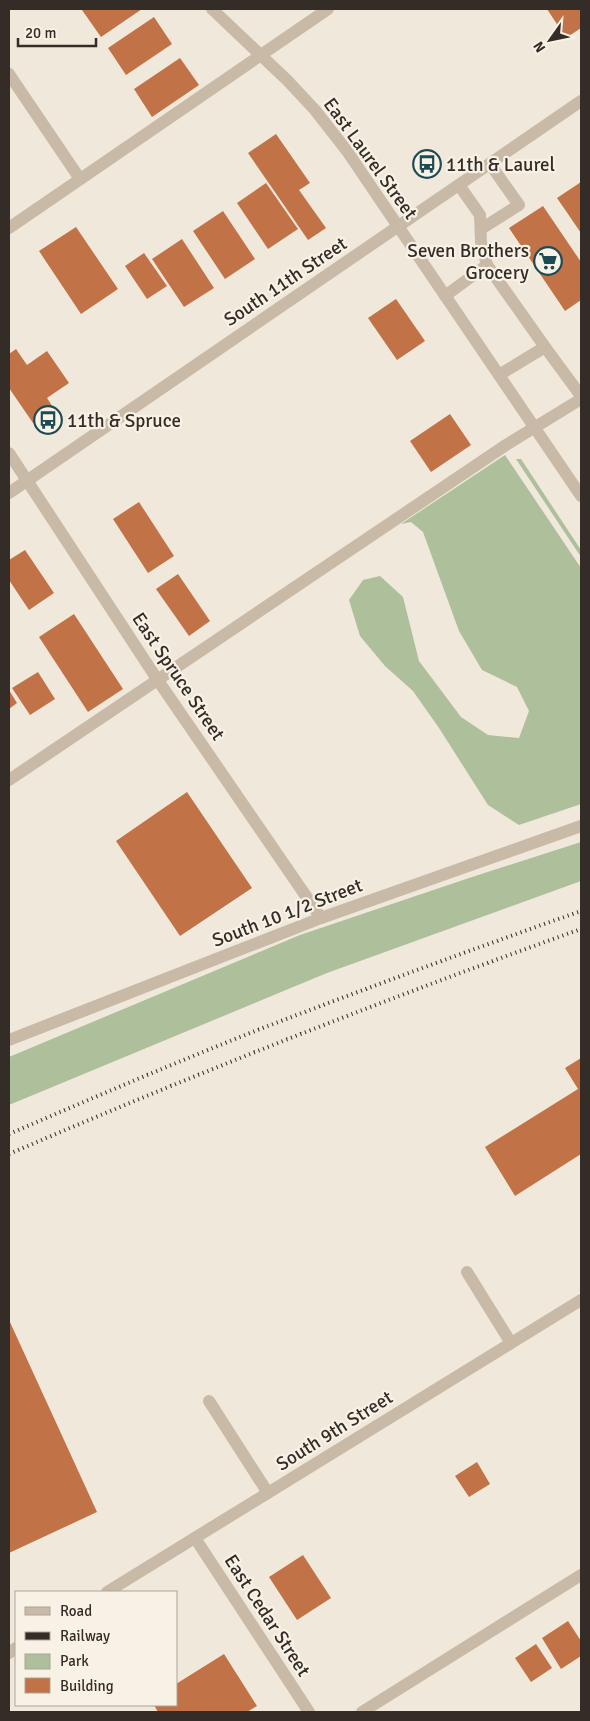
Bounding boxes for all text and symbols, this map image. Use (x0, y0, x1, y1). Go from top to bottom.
scale bar (18, 15, 95, 47)
north arrow (525, 15, 575, 65)
text: 20 m (25, 24, 56, 42)
text: N (530, 38, 549, 56)
street label: East Laurel Street (318, 93, 423, 224)
bus stop icon: 11th & Laurel (412, 149, 442, 179)
place label: 11th & Laurel (446, 153, 555, 177)
street label: South 11th Street (219, 232, 352, 332)
place label: Seven Brothers Grocery (407, 239, 529, 285)
supermarket icon: Seven Brothers Grocery (533, 246, 563, 276)
bus stop icon: 11th & Spruce (33, 405, 63, 435)
place label: 11th & Spruce (67, 409, 181, 433)
street label: East Spruce Street (126, 608, 230, 745)
street label: South 10 1/2 Street (209, 873, 366, 953)
street label: South 9th Street (272, 1385, 398, 1476)
street label: East Cedar Street (219, 1550, 316, 1681)
legend (15, 1591, 178, 1706)
text: Road (60, 1602, 92, 1620)
text: Railway (60, 1627, 110, 1645)
text: Park (60, 1652, 89, 1670)
text: Building (60, 1677, 114, 1695)

